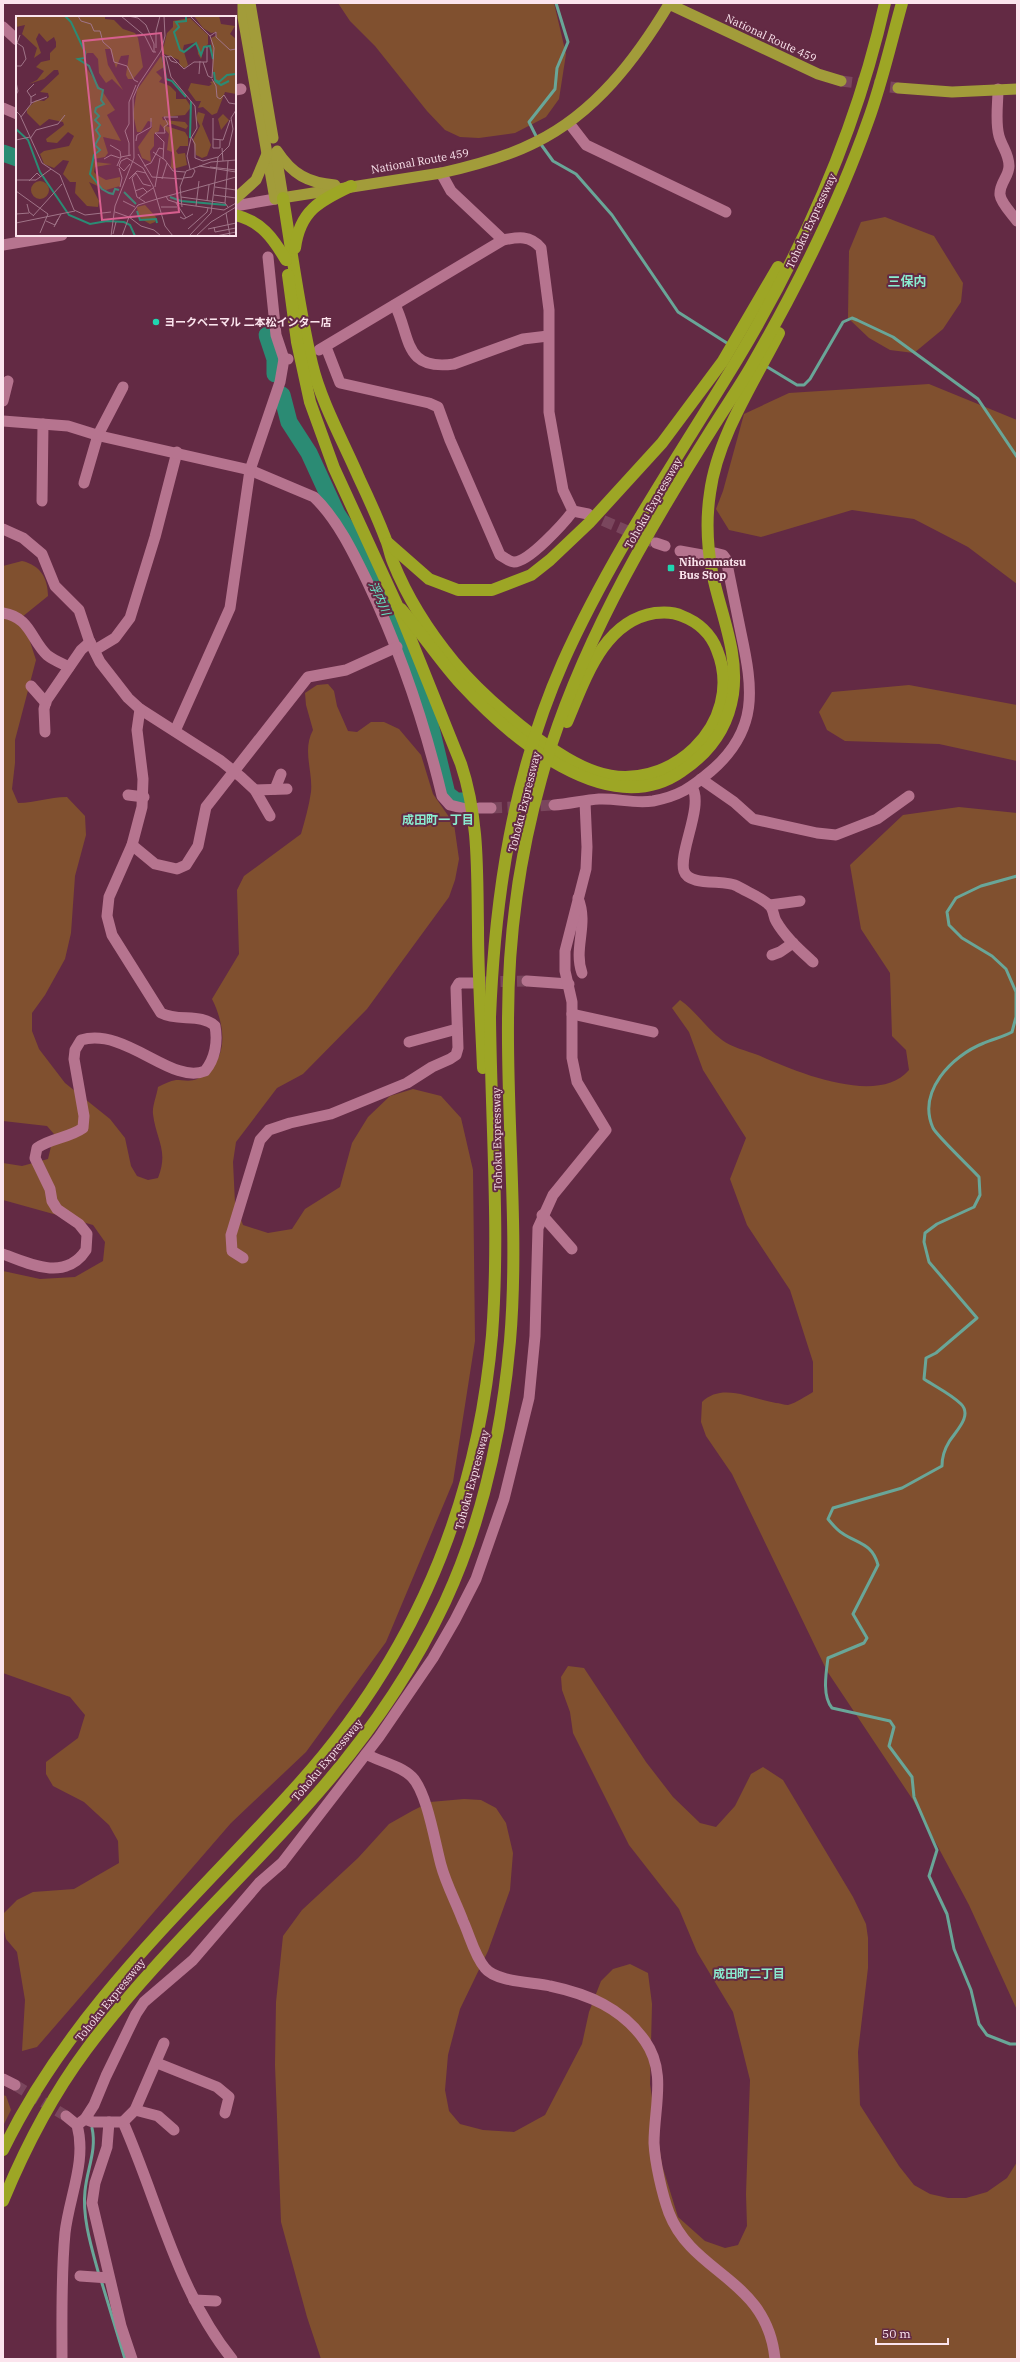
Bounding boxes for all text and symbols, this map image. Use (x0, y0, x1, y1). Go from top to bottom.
street label: National Route 459 (723, 11, 819, 65)
inset map (16, 16, 236, 236)
street label: National Route 459 (370, 145, 470, 177)
street label: Tohoku Expressway (783, 171, 839, 271)
district label: 三保内 (887, 273, 927, 290)
place label: ヨークベニマル 二本松インター店 (164, 315, 332, 329)
marker: ヨークベニマル 二本松インター店 (151, 317, 161, 327)
street label: Tohoku Expressway (621, 455, 685, 551)
place label: Nihonmatsu Bus Stop (679, 555, 746, 582)
marker: Nihonmatsu Bus Stop (666, 563, 676, 573)
water label: 浮内川 (366, 578, 395, 619)
street label: Tohoku Expressway (505, 750, 543, 854)
district label: 成田町一丁目 (402, 812, 474, 827)
street label: Tohoku Expressway (489, 1087, 505, 1191)
street label: Tohoku Expressway (452, 1428, 492, 1532)
street label: Tohoku Expressway (288, 1716, 366, 1804)
street label: Tohoku Expressway (72, 1955, 148, 2045)
district label: 成田町二丁目 (713, 1966, 785, 1981)
scale bar (876, 2320, 948, 2346)
text: 50 m (882, 2326, 911, 2341)

